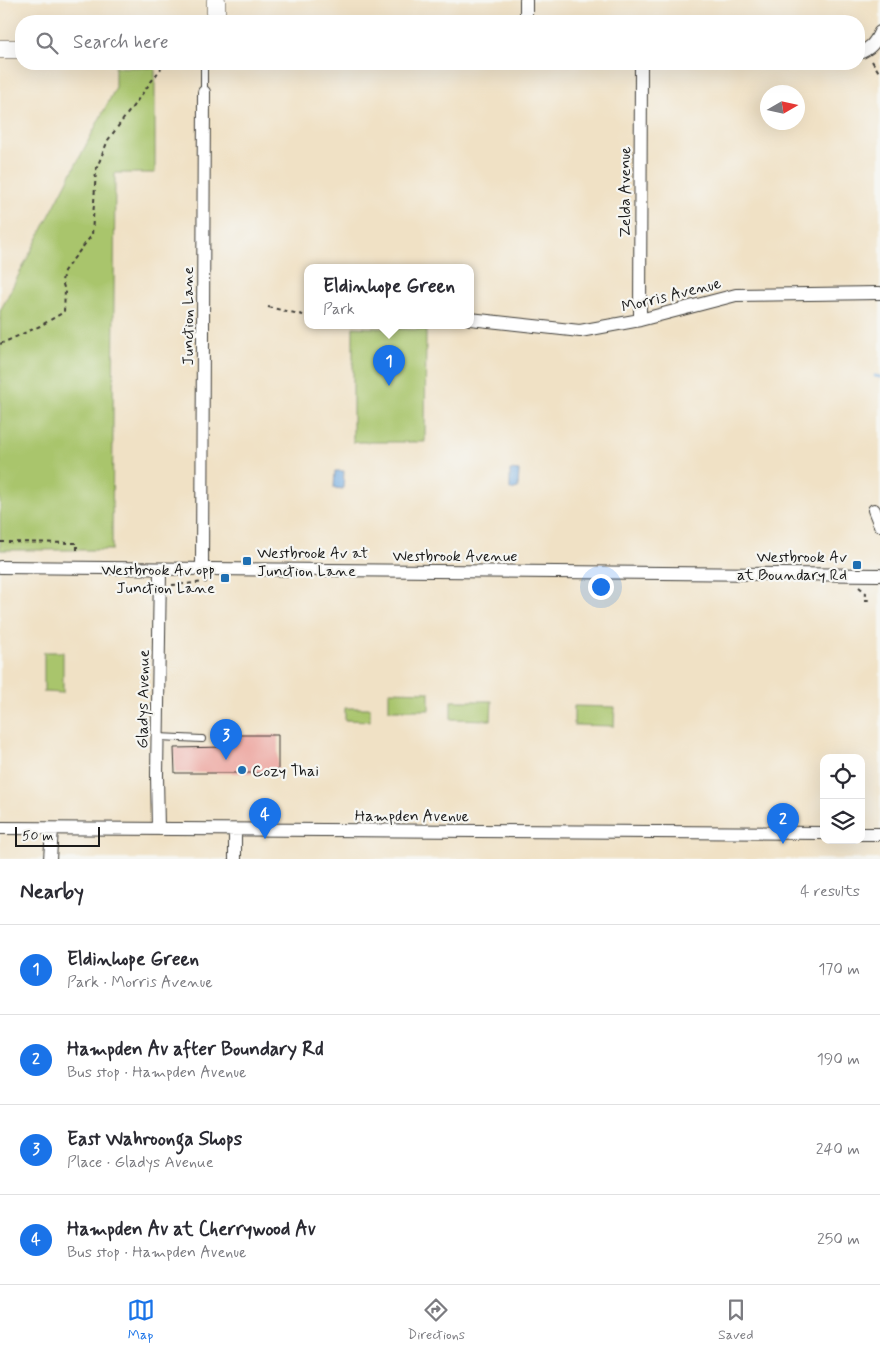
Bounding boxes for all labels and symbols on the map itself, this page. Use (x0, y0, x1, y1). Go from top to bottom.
north arrow (760, 85, 805, 130)
street label: Zelda Avenue (615, 146, 636, 238)
street label: Junction Lane (178, 266, 199, 365)
street label: Morris Avenue (619, 273, 724, 318)
pin: 1 (373, 345, 405, 386)
place label: Westbrook Av at Junction Lane (257, 543, 369, 582)
street label: Westbrook Avenue (392, 546, 518, 567)
place label: Westbrook Av at Boundary Rd (737, 547, 847, 586)
marker: Westbrook Av at Junction Lane (241, 555, 253, 567)
marker: Westbrook Av at Boundary Rd (851, 559, 863, 571)
place label: Westbrook Av opp Junction Lane (101, 560, 215, 599)
marker: Westbrook Av opp Junction Lane (219, 572, 231, 584)
your location (588, 574, 614, 600)
street label: Gladys Avenue (132, 649, 155, 749)
pin: 3 (210, 719, 242, 760)
place label: Cozy Thai (252, 761, 319, 782)
marker: Cozy Thai (236, 764, 248, 776)
pin: 4 (249, 798, 281, 839)
pin: 2 (767, 803, 799, 844)
street label: Hampden Avenue (355, 806, 470, 827)
scale bar (15, 824, 100, 847)

